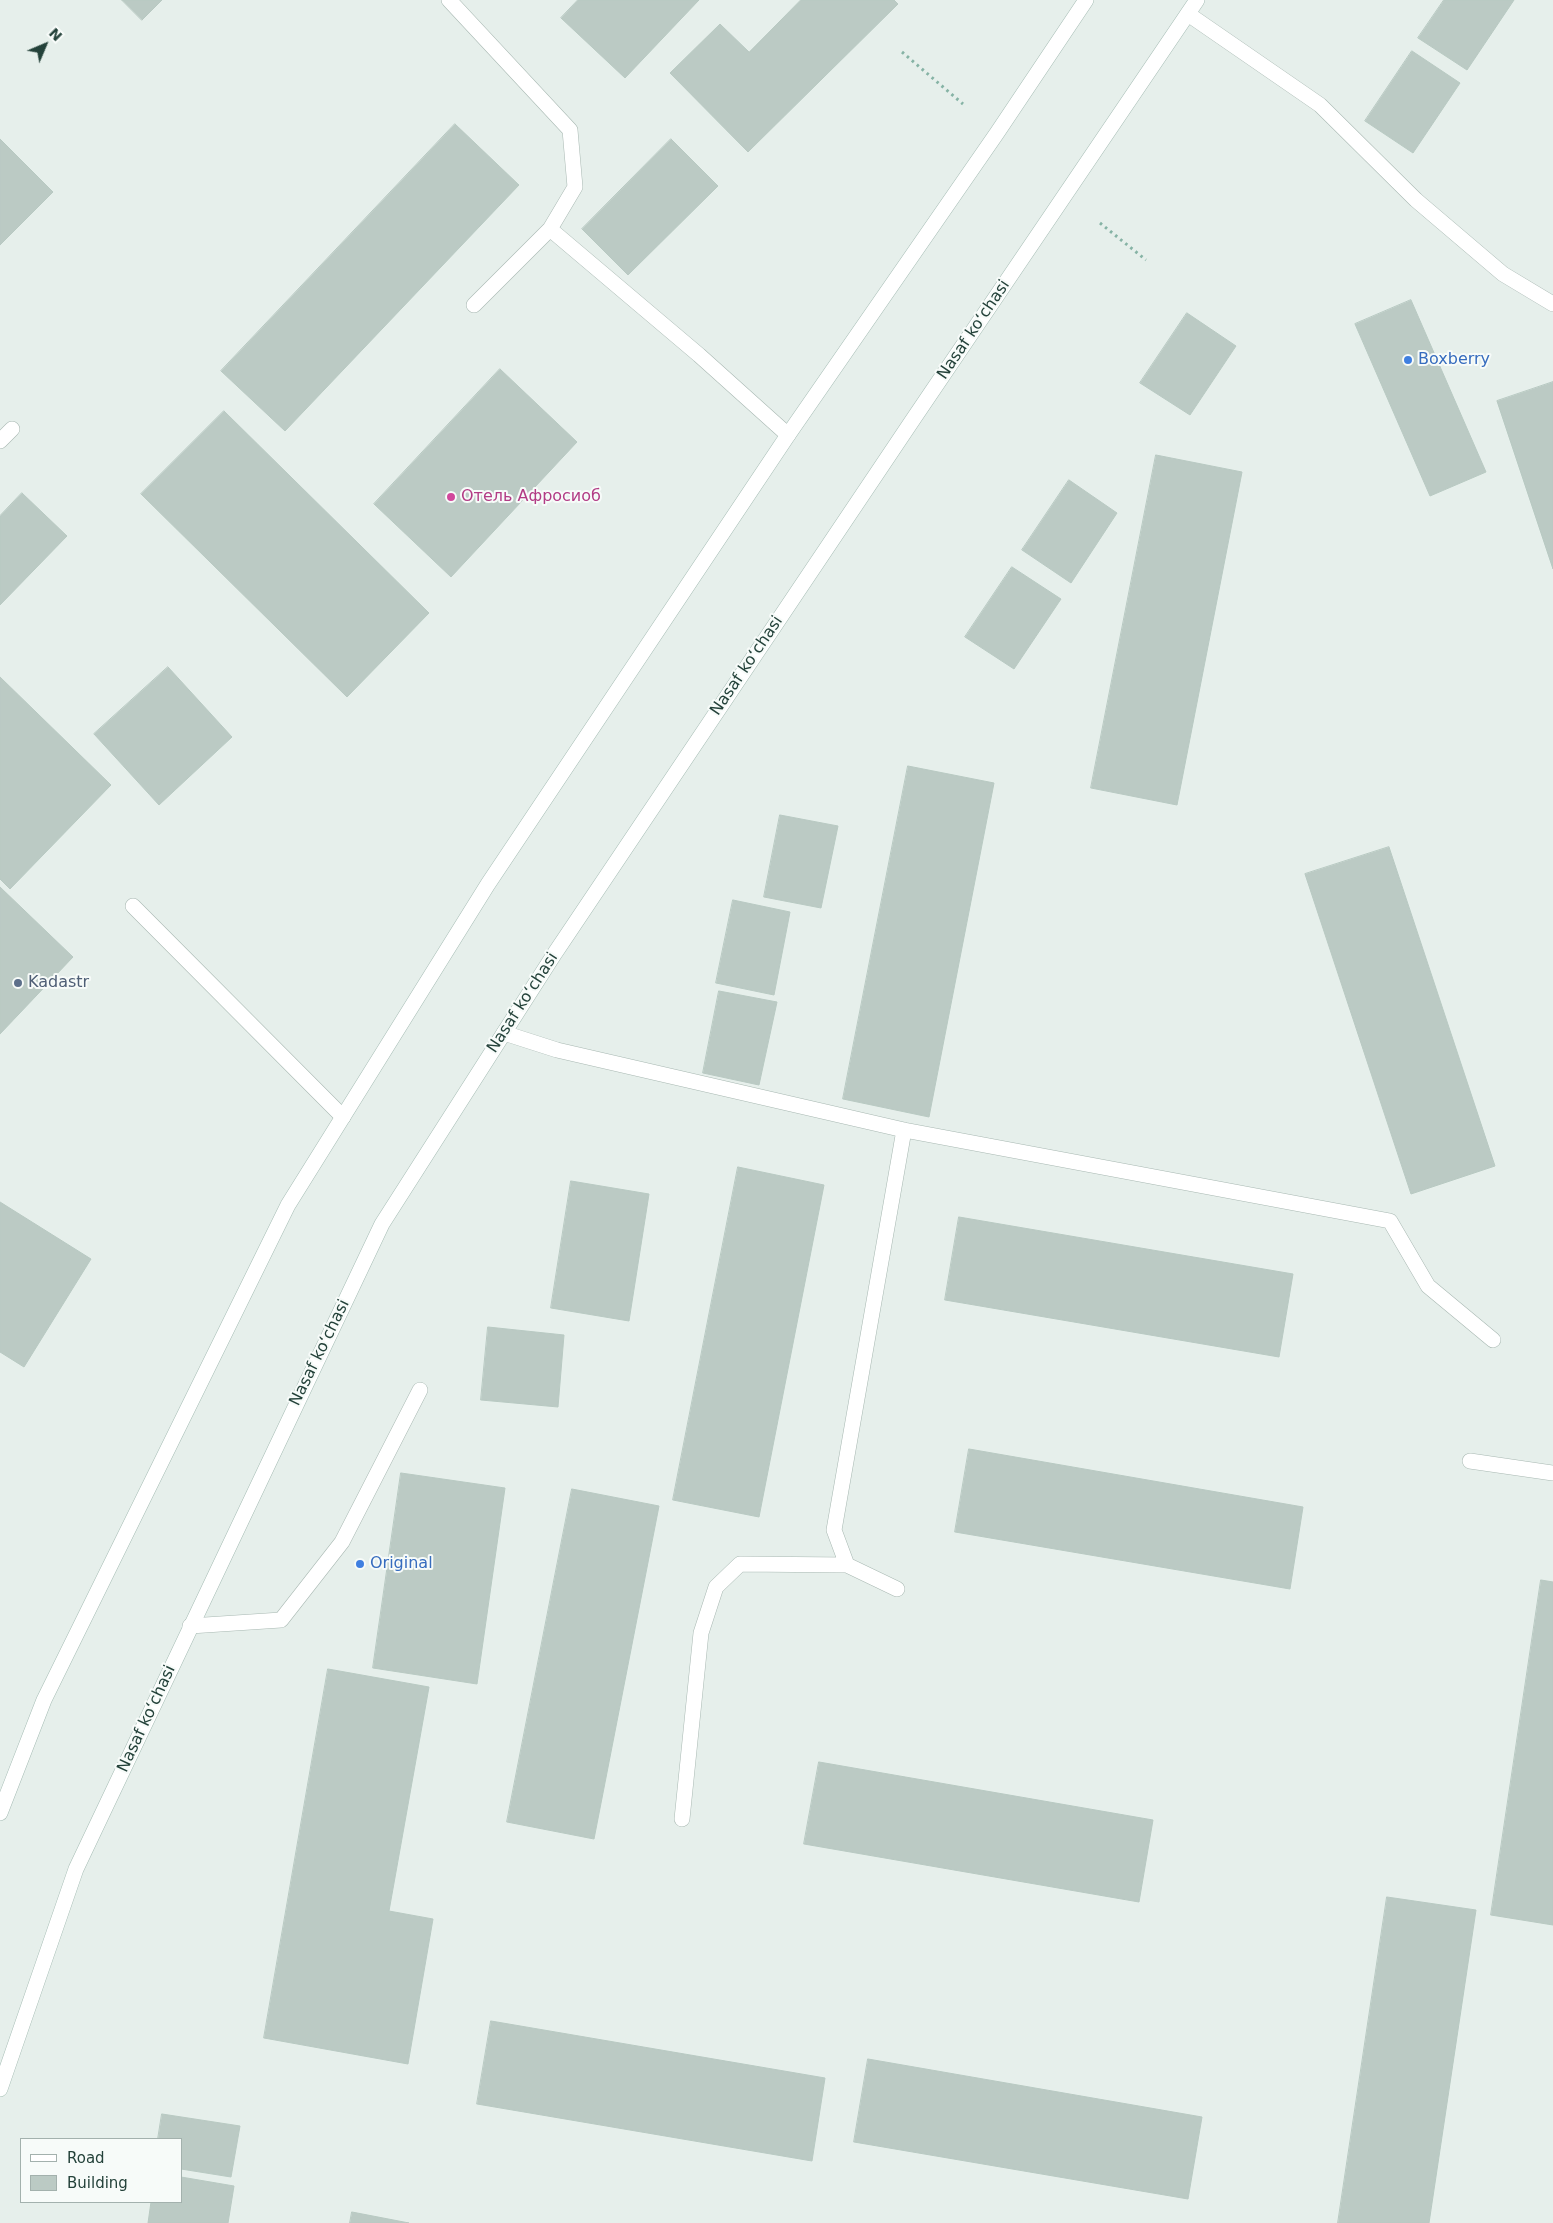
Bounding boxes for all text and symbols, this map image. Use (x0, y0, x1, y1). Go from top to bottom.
north arrow (20, 20, 70, 70)
text: N (46, 25, 65, 44)
street label: Nasaf ko‘chasi (934, 277, 1014, 383)
place label: Boxberry (1418, 350, 1490, 370)
marker: Boxberry (1402, 354, 1414, 366)
place label: Отель Афросиоб (461, 487, 601, 507)
marker: Отель Афросиоб (445, 491, 457, 503)
street label: Nasaf ko‘chasi (707, 613, 787, 719)
street label: Nasaf ko‘chasi (483, 949, 563, 1057)
place label: Kadastr (28, 973, 89, 993)
marker: Kadastr (12, 977, 24, 989)
street label: Nasaf ko‘chasi (286, 1297, 354, 1409)
place label: Original (370, 1554, 433, 1574)
marker: Original (354, 1558, 366, 1570)
street label: Nasaf ko‘chasi (114, 1663, 180, 1775)
legend (20, 2138, 182, 2203)
text: Road (67, 2149, 105, 2167)
text: Building (67, 2174, 128, 2192)

